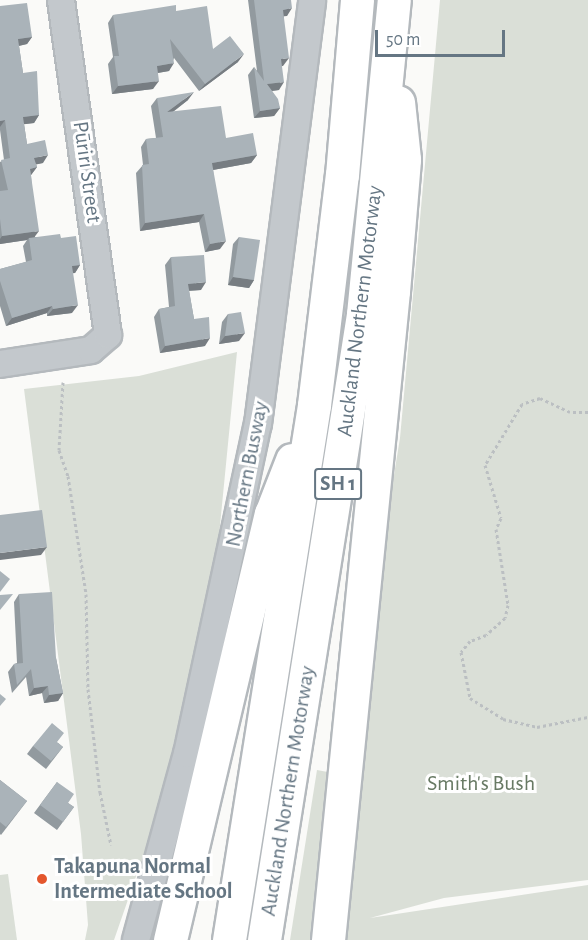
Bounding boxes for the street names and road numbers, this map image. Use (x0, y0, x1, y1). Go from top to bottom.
street label: Pūriri Street (67, 119, 107, 225)
street label: Auckland Northern Motorway (331, 184, 389, 438)
street label: Northern Busway (220, 399, 274, 549)
road number: SH 1 (314, 466, 362, 502)
street label: Auckland Northern Motorway (255, 664, 321, 918)

